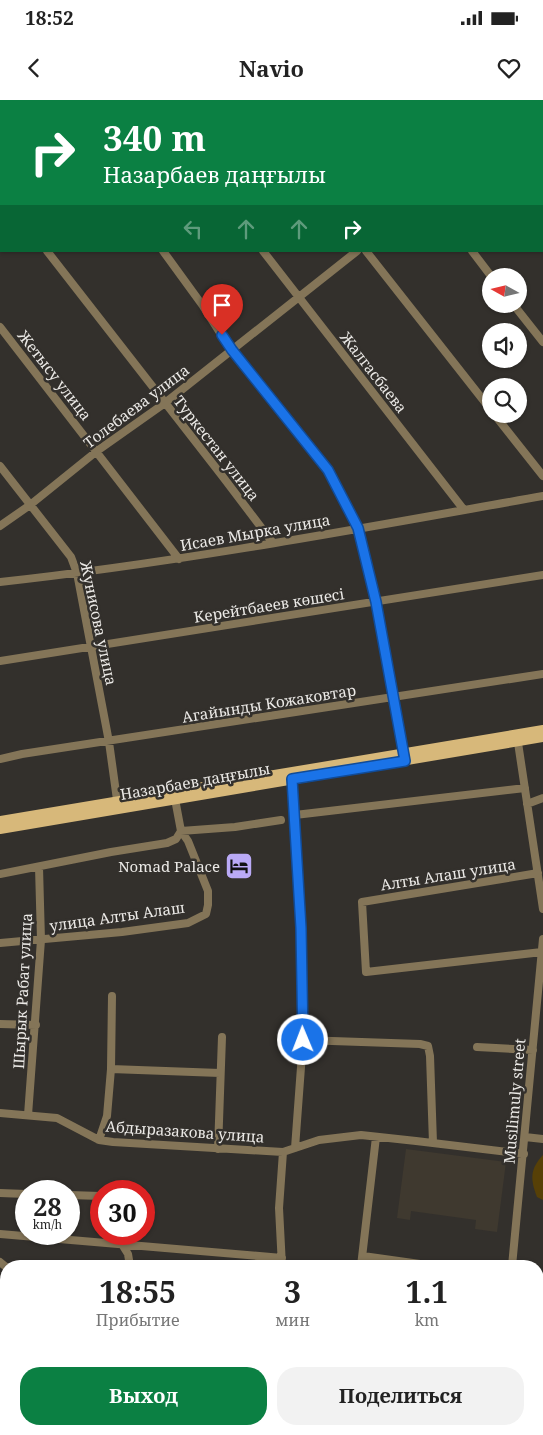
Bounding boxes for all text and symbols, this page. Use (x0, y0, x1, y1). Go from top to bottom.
text: 18:52 (25, 5, 74, 31)
text: Navio (239, 53, 304, 83)
icon: back (20, 54, 48, 82)
icon: heart (495, 54, 523, 82)
text: 340 m (103, 114, 206, 161)
icon: right (20, 120, 85, 185)
text: Назарбаев даңғылы (103, 159, 326, 189)
icon: left (179, 215, 207, 243)
icon: ahead (232, 215, 260, 243)
icon: ahead (285, 215, 313, 243)
icon: right (338, 215, 366, 243)
north arrow (482, 268, 528, 312)
map controls (482, 268, 527, 423)
pin (201, 284, 243, 335)
icon: arrive (208, 291, 236, 319)
button: sound (482, 323, 527, 368)
street label: Жетысу улица (13, 325, 96, 424)
street label: Жалгасбаева (335, 327, 412, 417)
street label: Толебаева улица (79, 360, 193, 452)
button: search (482, 378, 527, 423)
street label: Туркестан улица (170, 391, 264, 505)
street label: Исаев Мырка улица (178, 509, 332, 555)
street label: Жунисова улица (76, 558, 122, 687)
street label: Керейтбаеев көшесі (192, 583, 346, 627)
street label: Агайынды Кожаковтар (181, 679, 357, 727)
street label: Назарбаев даңғылы (118, 758, 272, 804)
hotel icon: Nomad Palace (224, 851, 254, 881)
street label: Алты Алаш улица (379, 853, 517, 895)
place label: Nomad Palace (118, 856, 220, 876)
street label: улица Алты Алаш (48, 897, 186, 935)
street label: Шырык Рабат улица (8, 912, 36, 1070)
position arrow (276, 1013, 328, 1065)
street label: Musilimuly street (499, 1037, 529, 1165)
street label: Абдыразакова улица (105, 1115, 265, 1147)
speed limit sign: 30 (90, 1180, 155, 1245)
text: 28 (33, 1189, 62, 1223)
text: km/h (33, 1216, 62, 1233)
text: 18:55 (99, 1271, 176, 1312)
text: 3 (284, 1271, 301, 1312)
text: 1.1 (406, 1271, 448, 1312)
text: Прибытие (96, 1309, 180, 1331)
text: мин (275, 1309, 310, 1331)
text: km (415, 1309, 439, 1331)
button: Выход (20, 1367, 267, 1425)
button: Поделиться (277, 1367, 524, 1425)

